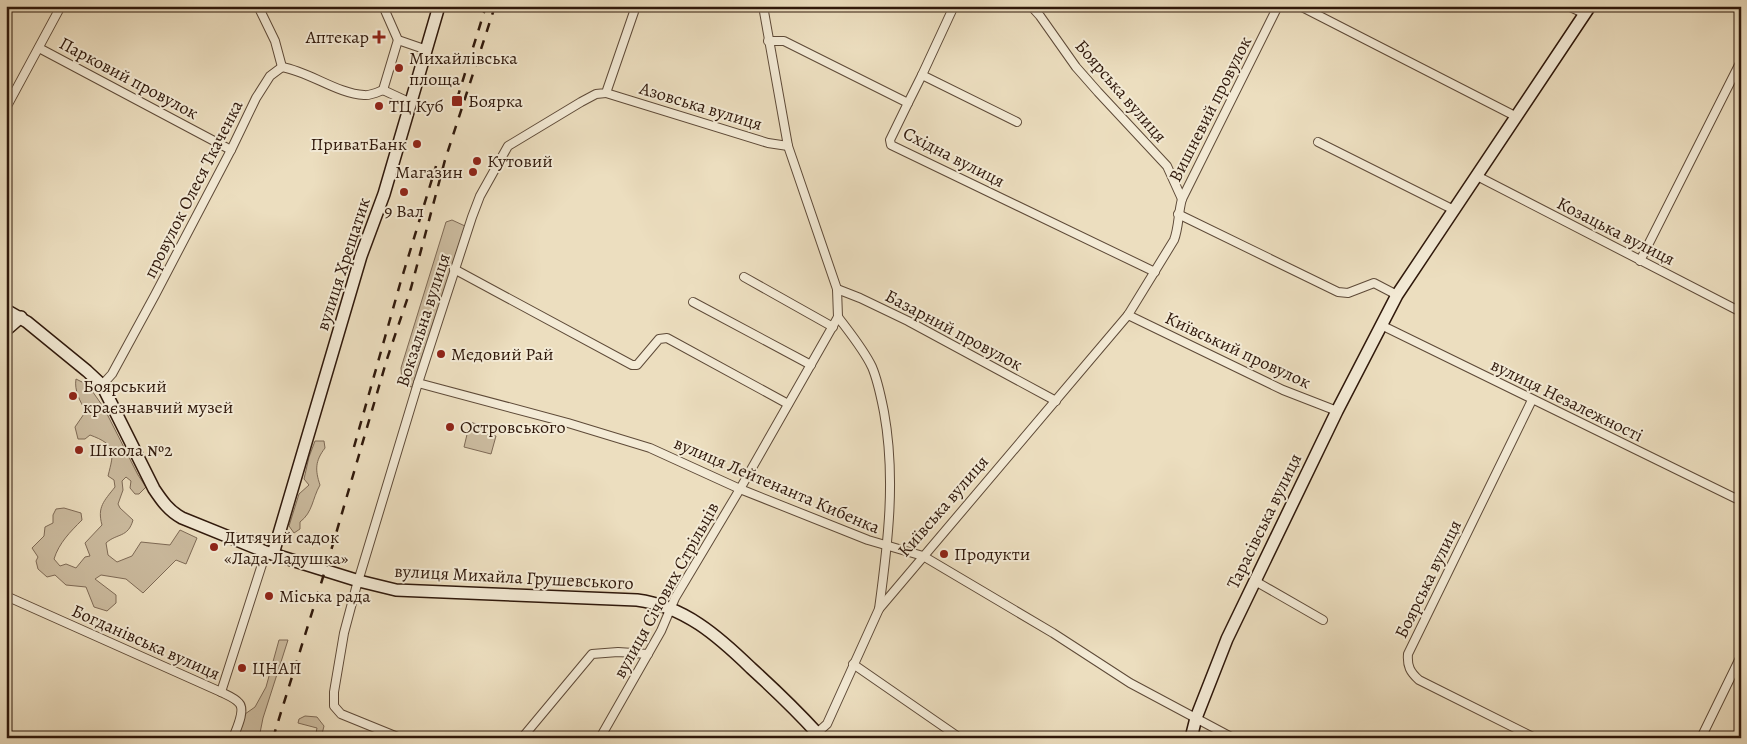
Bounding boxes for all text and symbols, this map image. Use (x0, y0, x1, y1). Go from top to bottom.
place label: Аптекар (305, 25, 369, 49)
street label: Парковий провулок (55, 31, 203, 125)
marker: Аптекар (373, 31, 385, 43)
street label: Вишневий провулок (1163, 32, 1257, 186)
street label: Боярська вулиця (1070, 34, 1172, 148)
place label: Михайлівська площа (409, 46, 518, 91)
marker: Михайлівська площа (393, 62, 405, 74)
street label: Азовська вулиця (636, 76, 765, 136)
place label: Боярка (468, 89, 524, 113)
place label: ТЦ Куб (389, 94, 444, 118)
marker: Боярка (450, 94, 464, 108)
street label: провулок Олеся Ткаченка (138, 95, 249, 282)
marker: ТЦ Куб (373, 100, 385, 112)
street label: Східна вулиця (899, 121, 1009, 193)
place label: ПриватБанк (311, 132, 407, 156)
marker: ПриватБанк (411, 138, 423, 150)
place label: Кутовий (487, 149, 553, 173)
marker: Кутовий (471, 155, 483, 167)
place label: Магазин (395, 160, 463, 184)
marker: Магазин (467, 166, 479, 178)
marker: 9 Вал (398, 186, 410, 198)
street label: Козацька вулиця (1553, 191, 1679, 271)
street label: вулиця Хрещатик (310, 194, 376, 334)
place label: 9 Вал (384, 199, 424, 223)
street label: Вокзальна вулиця (390, 250, 456, 390)
street label: Базарний провулок (881, 284, 1027, 376)
street label: Київський провулок (1161, 306, 1315, 394)
place label: Медовий Рай (451, 342, 554, 366)
marker: Медовий Рай (435, 348, 447, 360)
street label: вулиця Незалежності (1487, 353, 1647, 447)
place label: Боярський краєзнавчий музей (83, 374, 233, 419)
marker: Боярський краєзнавчий музей (67, 390, 79, 402)
place label: Островського (460, 415, 566, 439)
marker: Островського (444, 421, 456, 433)
street label: вулиця Лейтенанта Кибенка (670, 431, 884, 540)
place label: Школа №2 (89, 438, 173, 462)
marker: Школа №2 (73, 444, 85, 456)
street label: Тарасівська вулиця (1221, 449, 1307, 593)
street label: Київська вулиця (892, 450, 994, 562)
street label: вулиця Січових Стрільців (608, 498, 724, 682)
street label: Боярська вулиця (1389, 516, 1467, 642)
place label: Дитячий садок «Лада Ладушка» (224, 525, 349, 570)
marker: Дитячий садок «Лада Ладушка» (208, 541, 220, 553)
place label: Продукти (954, 542, 1030, 566)
marker: Продукти (938, 548, 950, 560)
street label: вулиця Михайла Грушевського (394, 559, 634, 595)
place label: Міська рада (279, 584, 371, 608)
marker: Міська рада (263, 590, 275, 602)
street label: Богданівська вулиця (68, 599, 224, 685)
place label: ЦНАП (252, 656, 301, 680)
marker: ЦНАП (236, 662, 248, 674)

